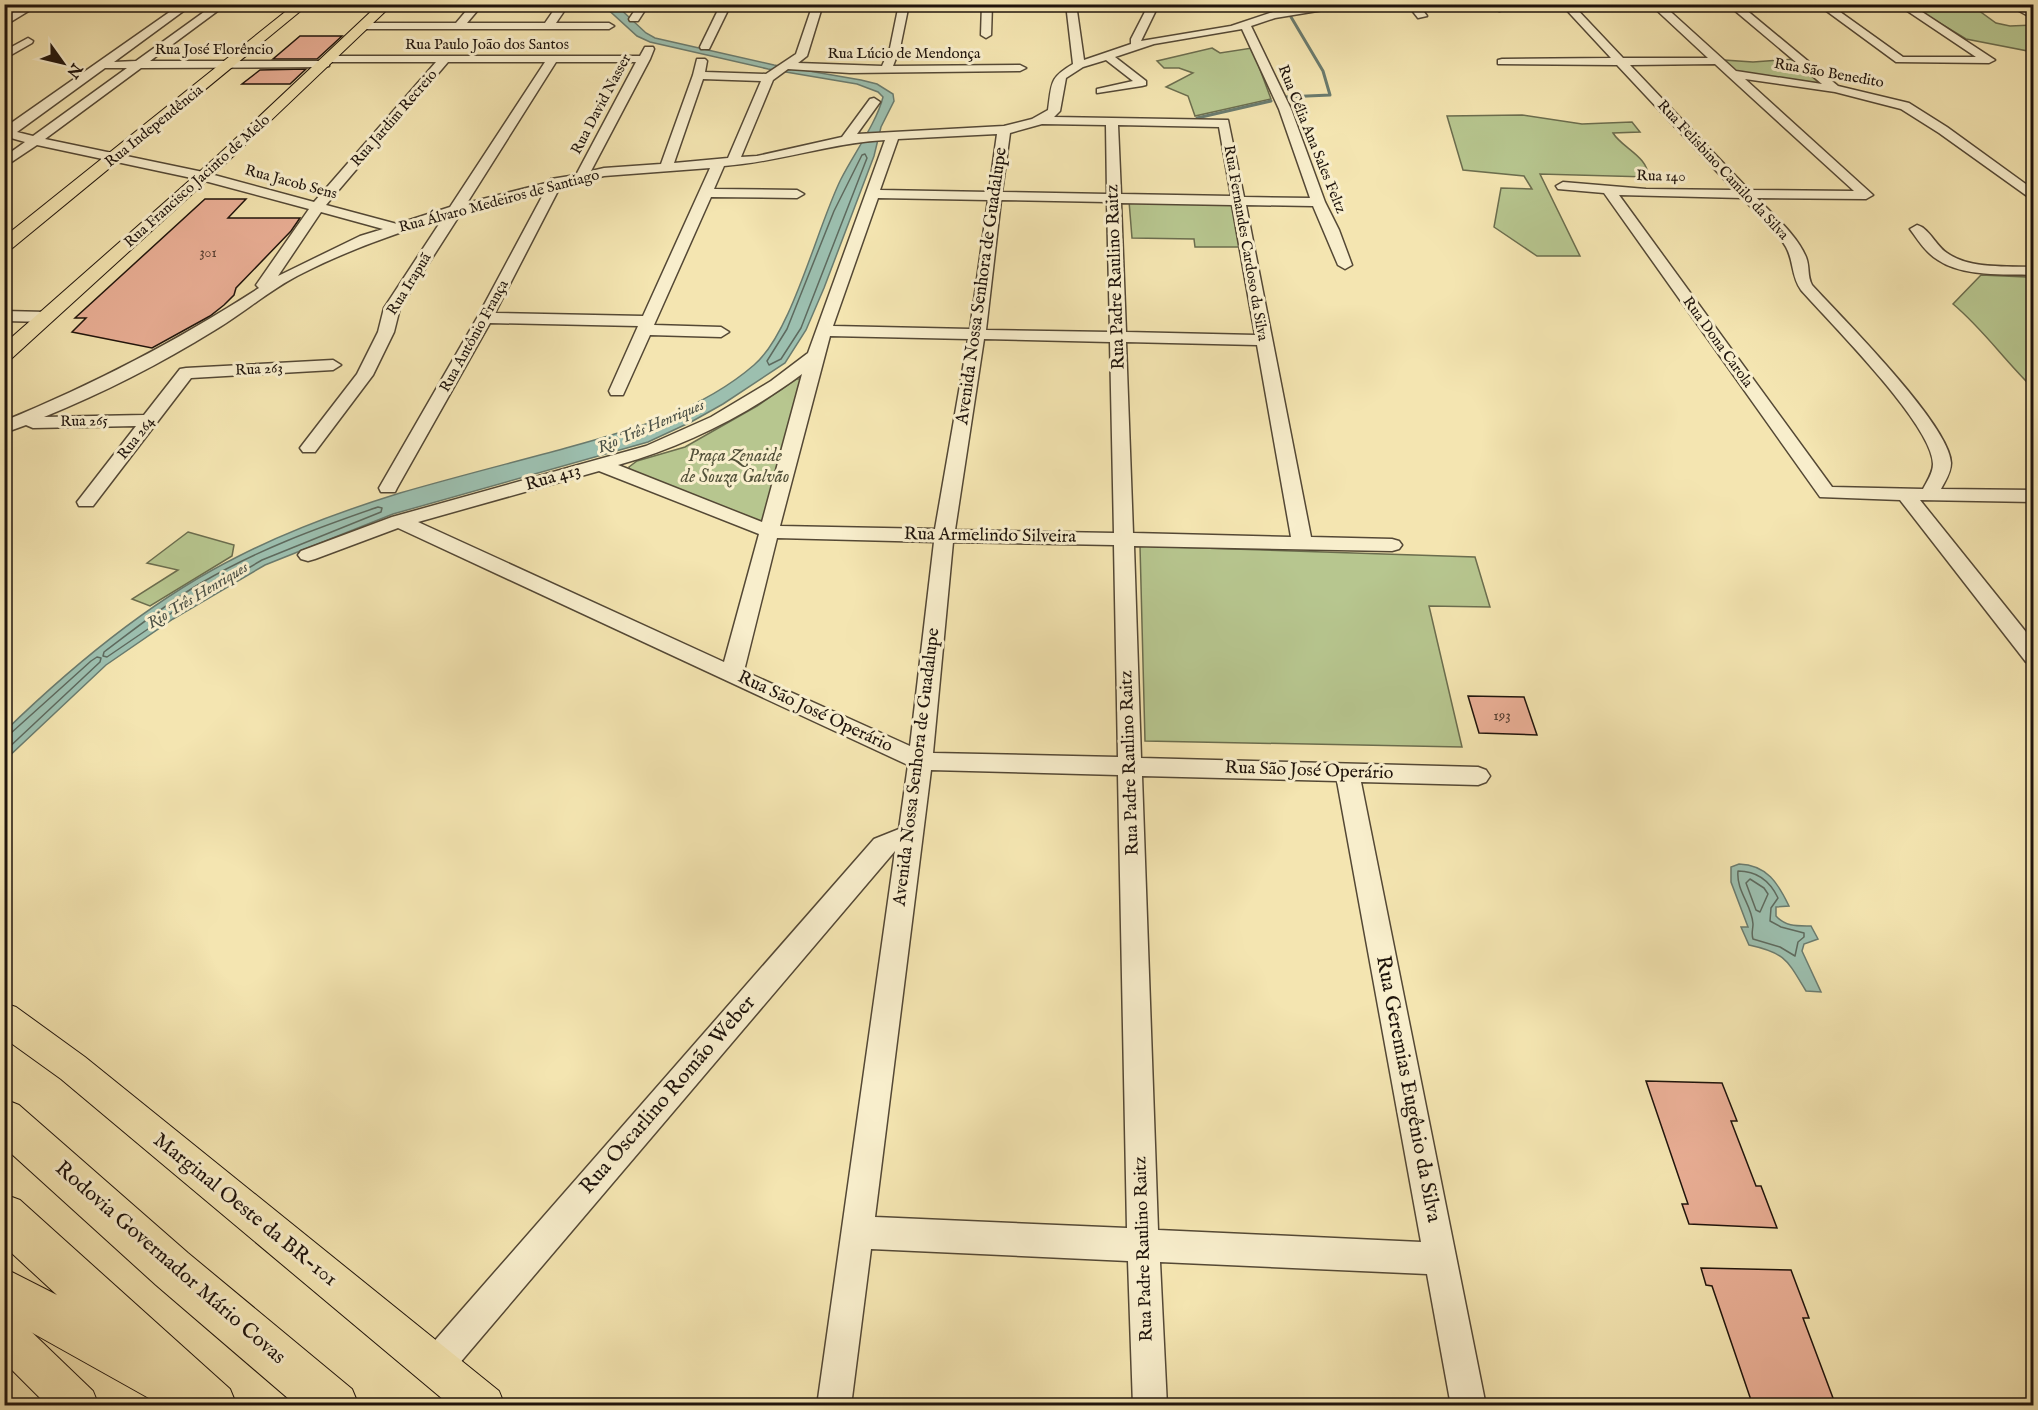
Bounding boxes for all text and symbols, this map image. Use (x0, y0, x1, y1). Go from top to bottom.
north arrow (33, 33, 93, 93)
street label: Rua Paulo João dos Santos (405, 35, 569, 54)
street label: Rua José Florêncio (155, 40, 273, 59)
street label: Rua Lúcio de Mendonça (828, 44, 981, 63)
street label: Rua David Nasser (567, 50, 636, 158)
street label: Rua São Benedito (1773, 54, 1885, 92)
text: N (62, 58, 86, 82)
street label: Rua Célia Ana Sales Feltz (1274, 62, 1350, 216)
street label: Rua Jardim Recreio (347, 66, 441, 170)
street label: Rua Independência (101, 80, 207, 171)
street label: Rua Felisbino Camilo da Silva (1653, 96, 1793, 244)
street label: Rua Francisco Jacinto de Melo (120, 110, 274, 252)
street label: Rua Fernandes Cardoso da Silva (1219, 144, 1273, 343)
street label: Avenida Nossa Senhora de Guadalupe (951, 146, 1013, 427)
street label: Rua Jacob Sens (243, 161, 339, 203)
street label: Rua Álvaro Medeiros de Santiago (397, 165, 601, 237)
street label: Rua 140 (1636, 166, 1686, 186)
street label: Rua Padre Raulino Raitz (1101, 184, 1131, 370)
house number: 301 (199, 244, 217, 262)
street label: Rua Irapuã (382, 249, 436, 319)
street label: Rua Antônio França (435, 276, 513, 396)
street label: Rua Dona Carola (1679, 293, 1758, 392)
street label: Rua 263 (235, 358, 283, 380)
water label: Rio Três Henriques (595, 395, 708, 459)
street label: Rua 265 (60, 411, 109, 431)
street label: Rua 264 (113, 412, 159, 463)
park label: Praça Zenaide de Souza Galvão (680, 445, 789, 489)
street label: Rua 413 (522, 459, 584, 497)
street label: Rua Armelindo Silveira (904, 523, 1077, 549)
water label: Rio Três Henriques (144, 558, 252, 634)
street label: Avenida Nossa Senhora de Guadalupe (888, 627, 945, 908)
street label: Rua São José Operário (734, 666, 897, 758)
street label: Rua Padre Raulino Raitz (1115, 670, 1145, 856)
house number: 193 (1493, 706, 1511, 725)
street label: Rua São José Operário (1224, 757, 1394, 785)
street label: Rua Geremias Eugênio da Silva (1369, 953, 1447, 1226)
street label: Rua Oscarlino Romão Weber (574, 990, 762, 1200)
street label: Marginal Oeste da BR-101 (147, 1127, 343, 1293)
street label: Rodovia Governador Mário Covas (49, 1155, 291, 1371)
street label: Rua Padre Raulino Raitz (1129, 1156, 1159, 1342)

